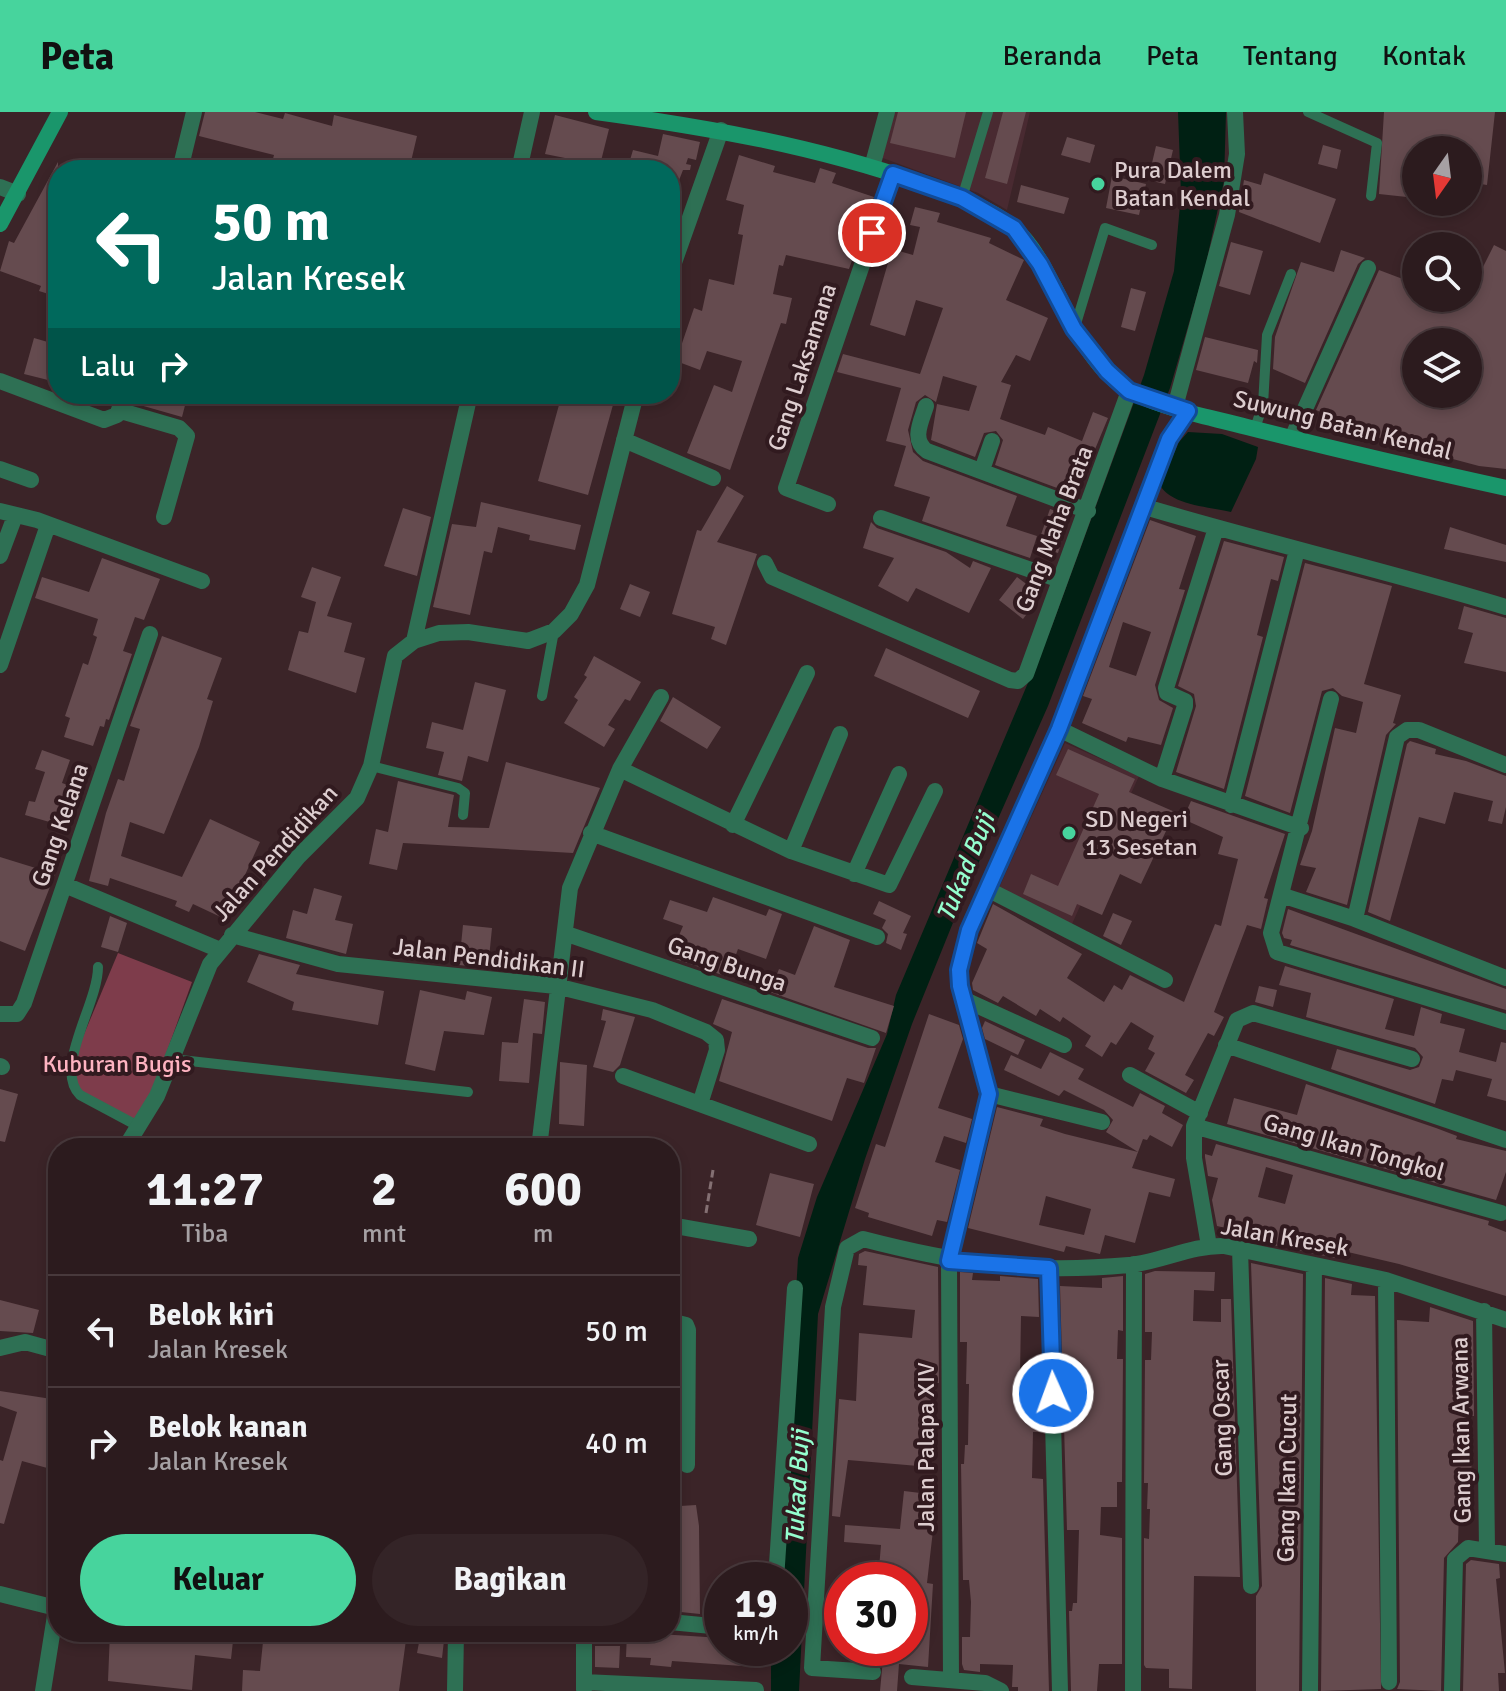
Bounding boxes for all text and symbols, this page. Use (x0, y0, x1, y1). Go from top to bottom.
text: Peta (40, 33, 114, 80)
text: Beranda (1002, 39, 1102, 73)
text: Peta (1146, 39, 1199, 73)
text: Tentang (1243, 39, 1338, 73)
text: Kontak (1382, 39, 1466, 73)
north arrow (1402, 136, 1482, 216)
map controls (1402, 136, 1482, 408)
place label: Pura Dalem Batan Kendal (1114, 155, 1250, 213)
marker: Pura Dalem Batan Kendal (1089, 175, 1107, 193)
text: 50 m (212, 187, 330, 256)
icon: left (80, 192, 184, 296)
pin (838, 199, 906, 267)
icon: arrive (850, 211, 894, 255)
button: search (1402, 232, 1482, 312)
text: Jalan Kresek (212, 256, 406, 301)
street label: Gang Laksamana (761, 279, 843, 455)
button: layers (1402, 328, 1482, 408)
icon: right (151, 344, 195, 388)
text: Lalu (80, 348, 135, 385)
street label: Suwung Batan Kendal (1231, 383, 1455, 467)
street label: Gang Maha Brata (1008, 441, 1100, 617)
street label: Gang Kelana (25, 759, 95, 891)
street label: Jalan Pendidikan (206, 778, 344, 928)
place label: SD Negeri 13 Sesetan (1085, 804, 1198, 862)
water label: Tukad Buji (930, 806, 1003, 927)
marker: SD Negeri 13 Sesetan (1060, 824, 1078, 842)
street label: Gang Bunga (663, 930, 791, 998)
street label: Jalan Pendidikan II (391, 931, 587, 985)
park label: Kuburan Bugis (42, 1049, 192, 1079)
street label: Gang Ikan Tongkol (1260, 1107, 1448, 1187)
text: 11:27 (146, 1160, 264, 1219)
text: 2 (371, 1160, 397, 1219)
text: 600 (504, 1160, 582, 1219)
street label: Jalan Kresek (1219, 1211, 1351, 1263)
text: Tiba (182, 1218, 228, 1250)
text: mnt (362, 1218, 406, 1250)
text: m (533, 1218, 553, 1250)
text: Belok kiri (148, 1297, 274, 1334)
icon: left (80, 1309, 124, 1353)
text: 50 m (585, 1313, 648, 1350)
text: Jalan Kresek (148, 1334, 288, 1366)
street label: Gang Ikan Arwana (1444, 1336, 1478, 1524)
position arrow (1011, 1351, 1095, 1435)
street label: Gang Oscar (1205, 1359, 1239, 1477)
street label: Jalan Palapa XIV (911, 1362, 941, 1532)
street label: Gang Ikan Cucut (1271, 1393, 1303, 1563)
text: Belok kanan (148, 1409, 308, 1446)
icon: right (80, 1421, 124, 1465)
text: 40 m (585, 1425, 648, 1462)
water label: Tukad Buji (779, 1426, 817, 1545)
text: Jalan Kresek (148, 1446, 288, 1478)
button: Keluar (80, 1534, 356, 1626)
button: Bagikan (372, 1534, 648, 1626)
speed limit sign: 30 (824, 1562, 928, 1666)
text: 19 (734, 1579, 778, 1629)
text: km/h (733, 1621, 779, 1646)

